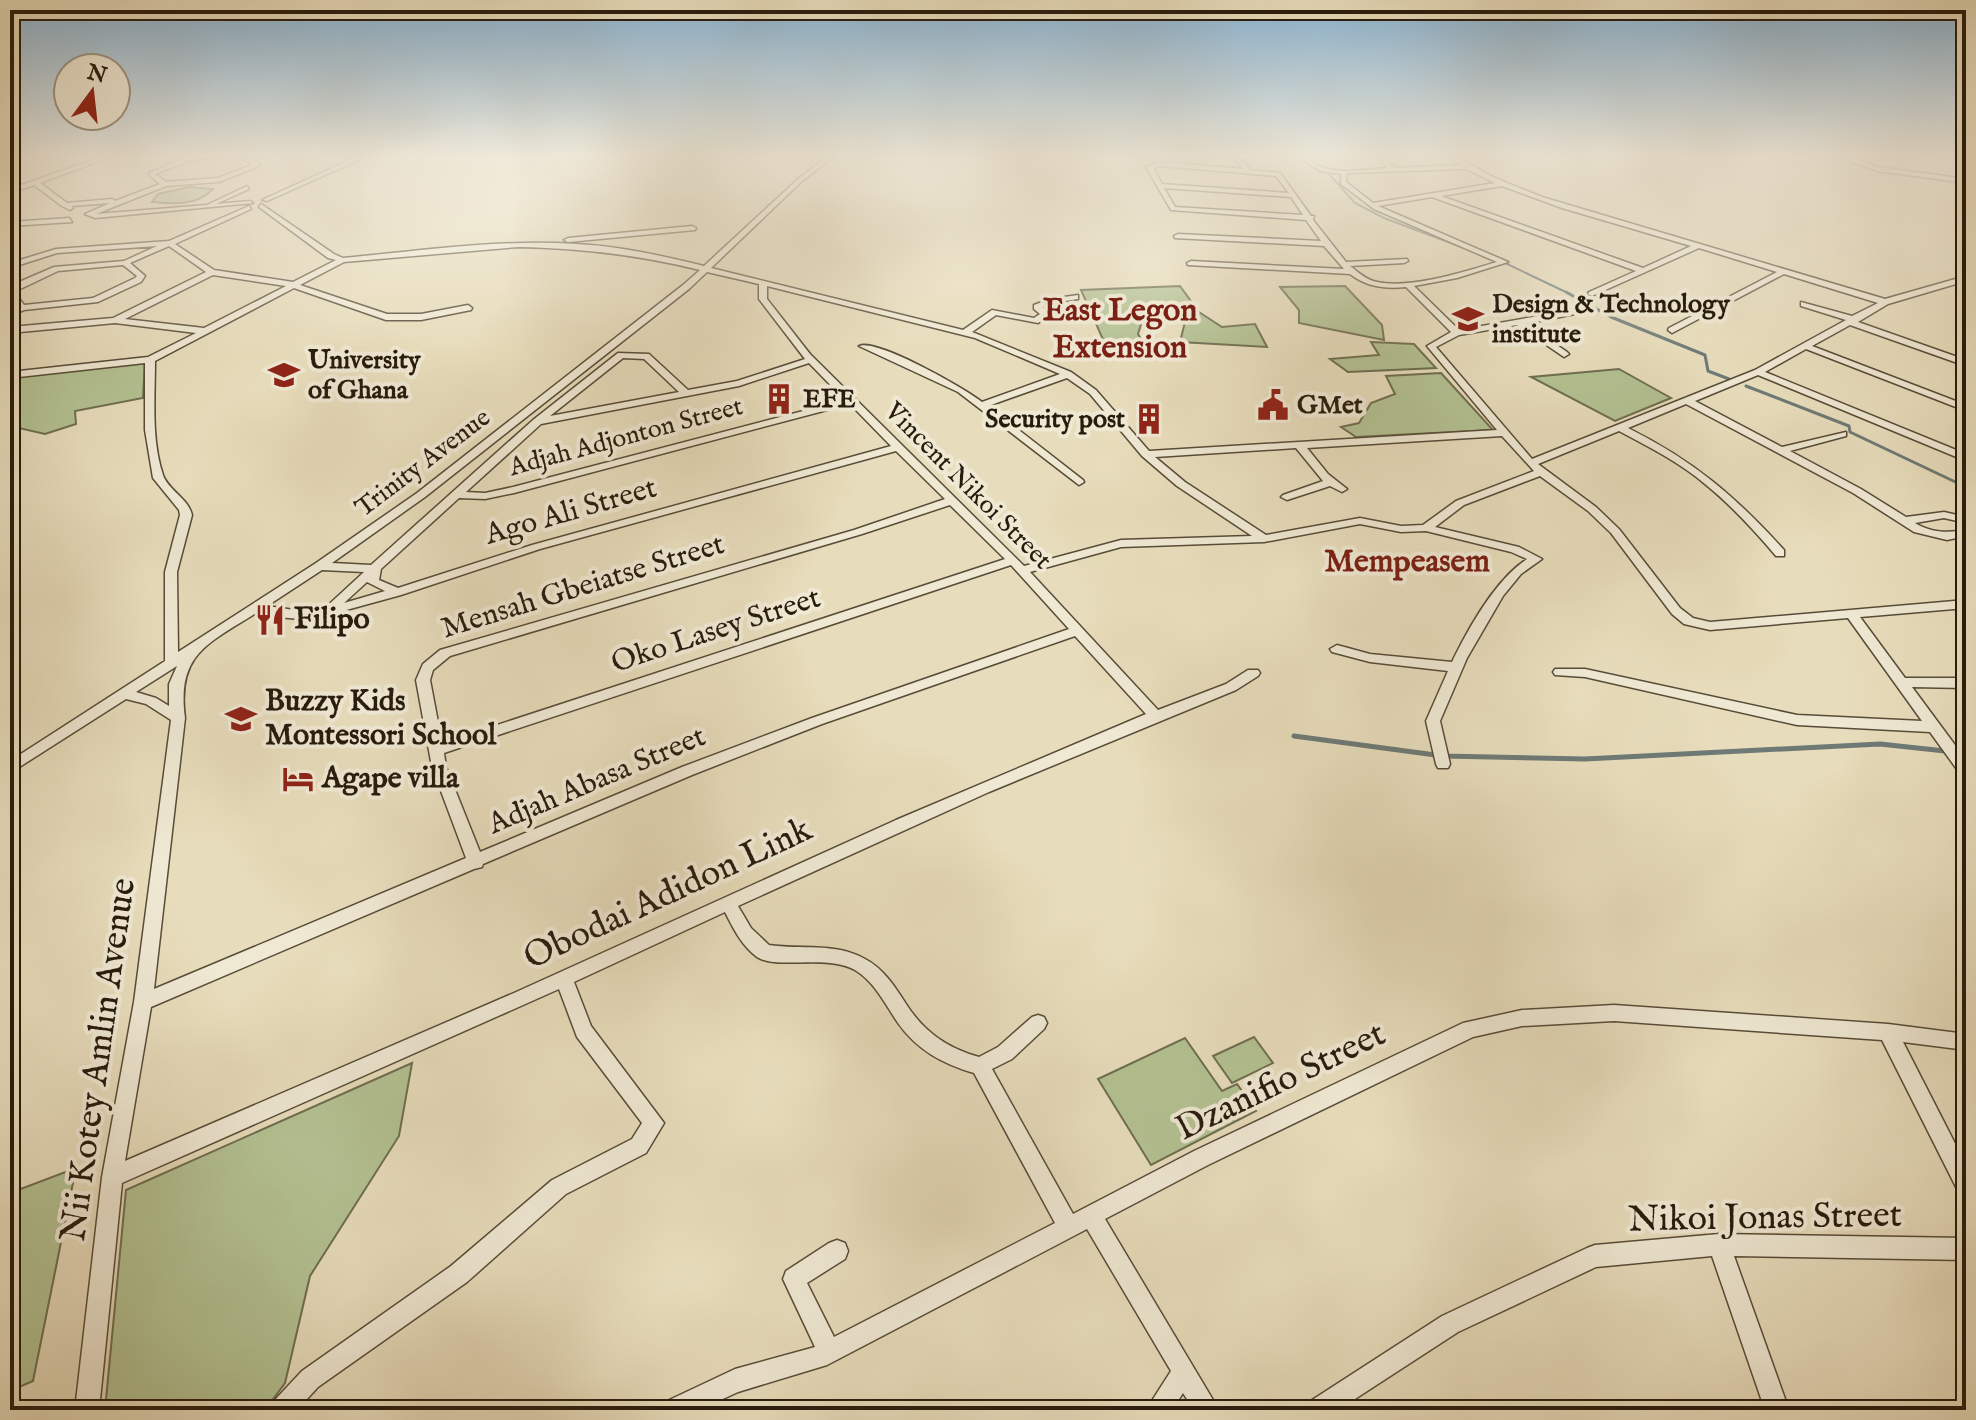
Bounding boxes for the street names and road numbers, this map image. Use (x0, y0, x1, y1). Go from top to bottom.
street label: Adjah Adjonton Street (505, 390, 747, 484)
street label: Vincent Nikoi Street (877, 395, 1059, 577)
street label: Trinity Avenue (349, 401, 497, 525)
street label: Ago Ali Street (480, 469, 661, 555)
street label: Mensah Gbeiatse Street (437, 526, 729, 648)
street label: Oko Lasey Street (607, 579, 825, 683)
street label: Adjah Abasa Street (482, 718, 712, 844)
street label: Obodai Adidon Link (516, 807, 820, 981)
street label: Nii Kotey Amlin Avenue (51, 875, 147, 1245)
street label: Dzanifio Street (1169, 1011, 1393, 1153)
street label: Nikoi Jonas Street (1628, 1193, 1902, 1243)

